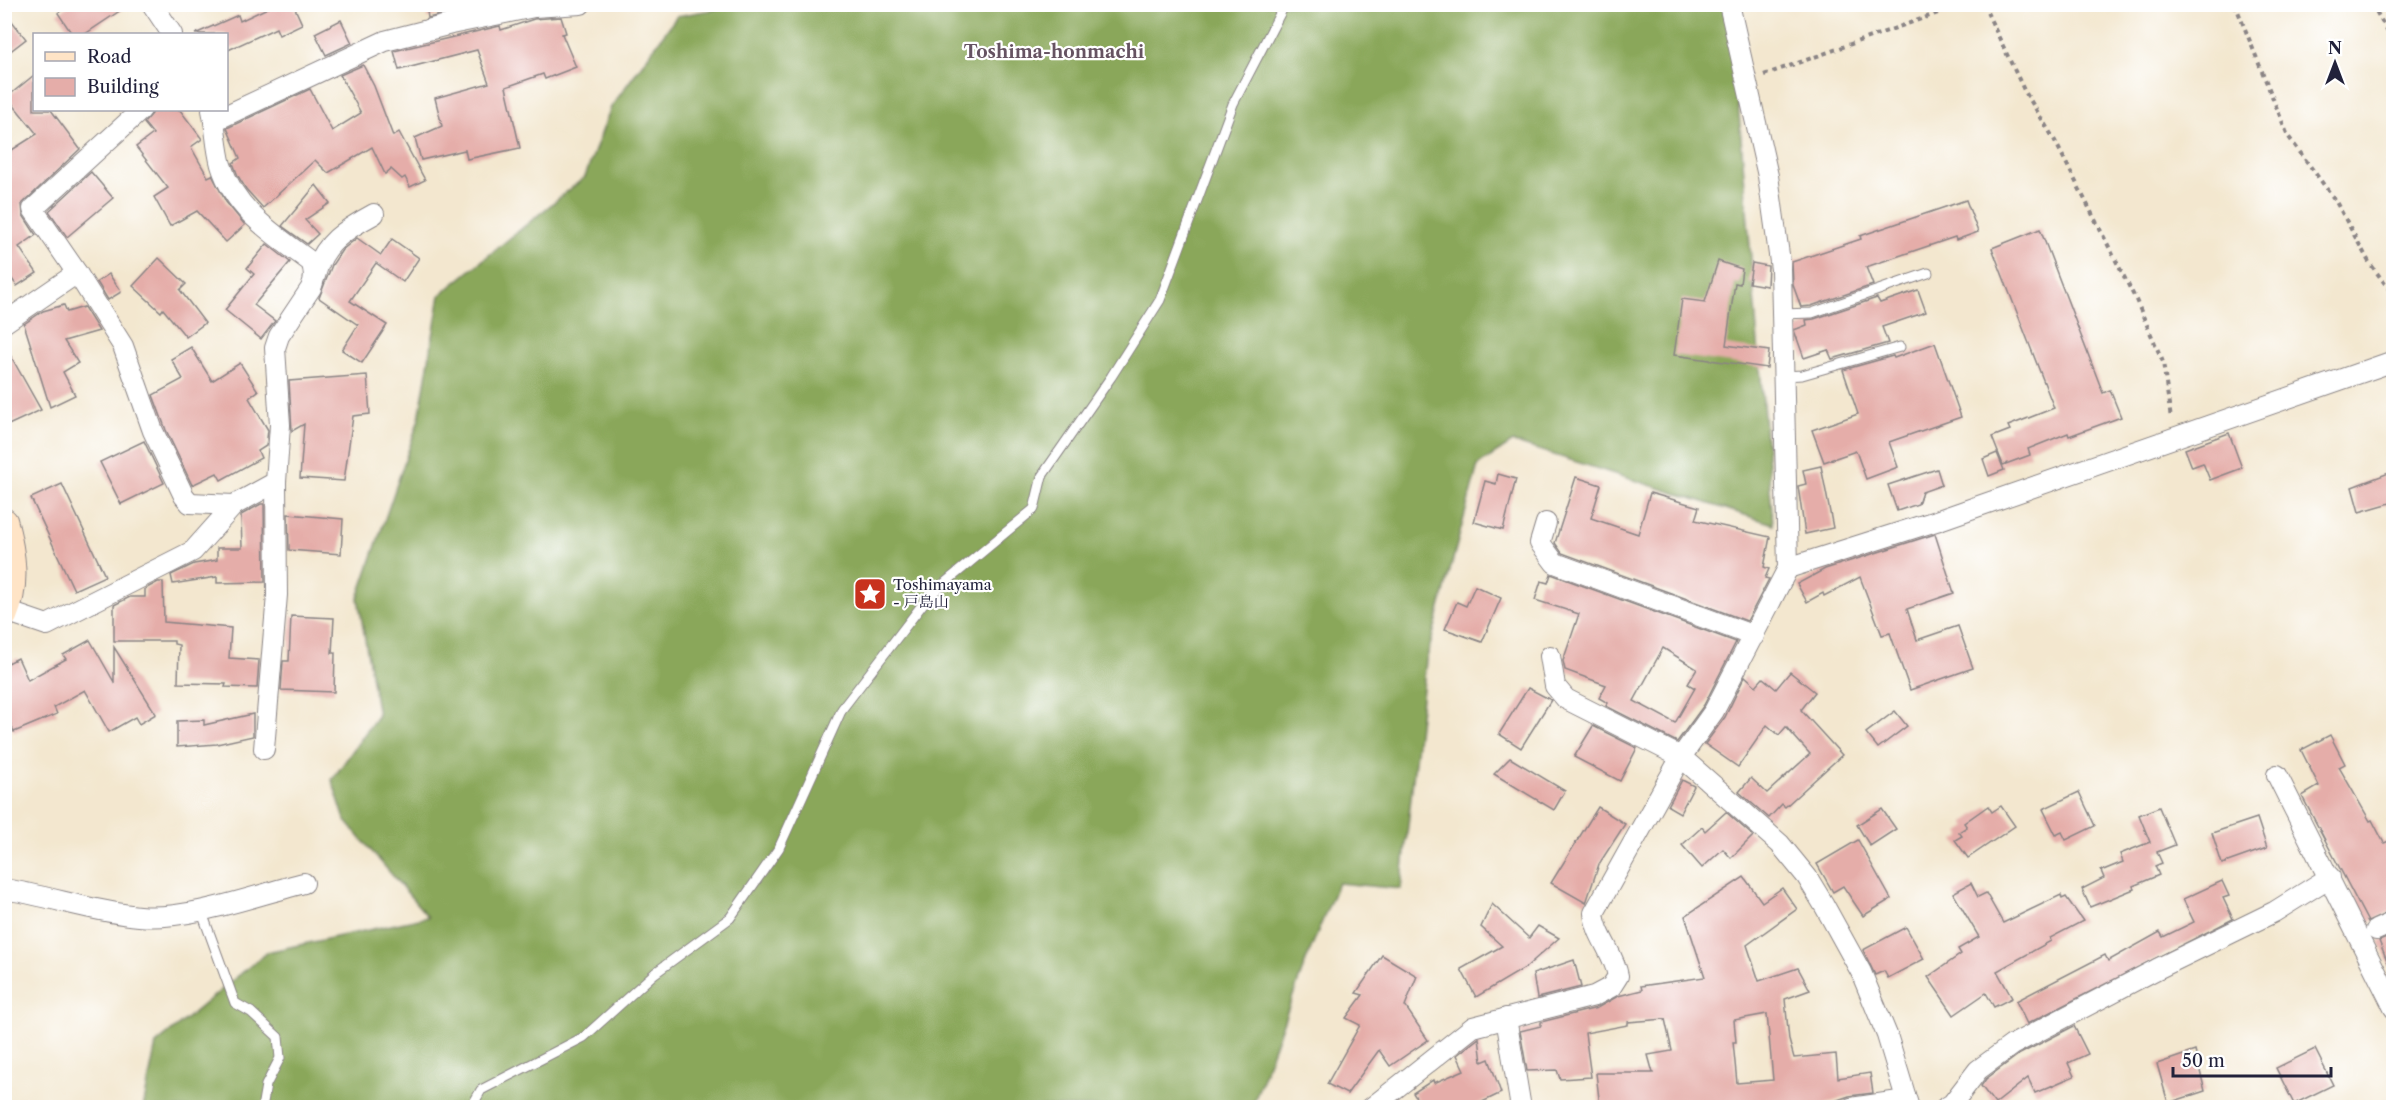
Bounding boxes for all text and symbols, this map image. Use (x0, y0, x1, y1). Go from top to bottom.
legend (33, 33, 228, 111)
north arrow (2305, 33, 2365, 93)
text: N (2328, 38, 2342, 58)
district label: Toshima-honmachi (964, 41, 1145, 63)
text: Road (87, 46, 132, 68)
text: Building (87, 76, 159, 98)
place label: Toshimayama - 戸島山 (893, 575, 992, 611)
place icon: Toshimayama - 戸島山 (852, 576, 888, 612)
scale bar (2173, 1040, 2330, 1078)
text: 50 m (2182, 1050, 2225, 1072)

